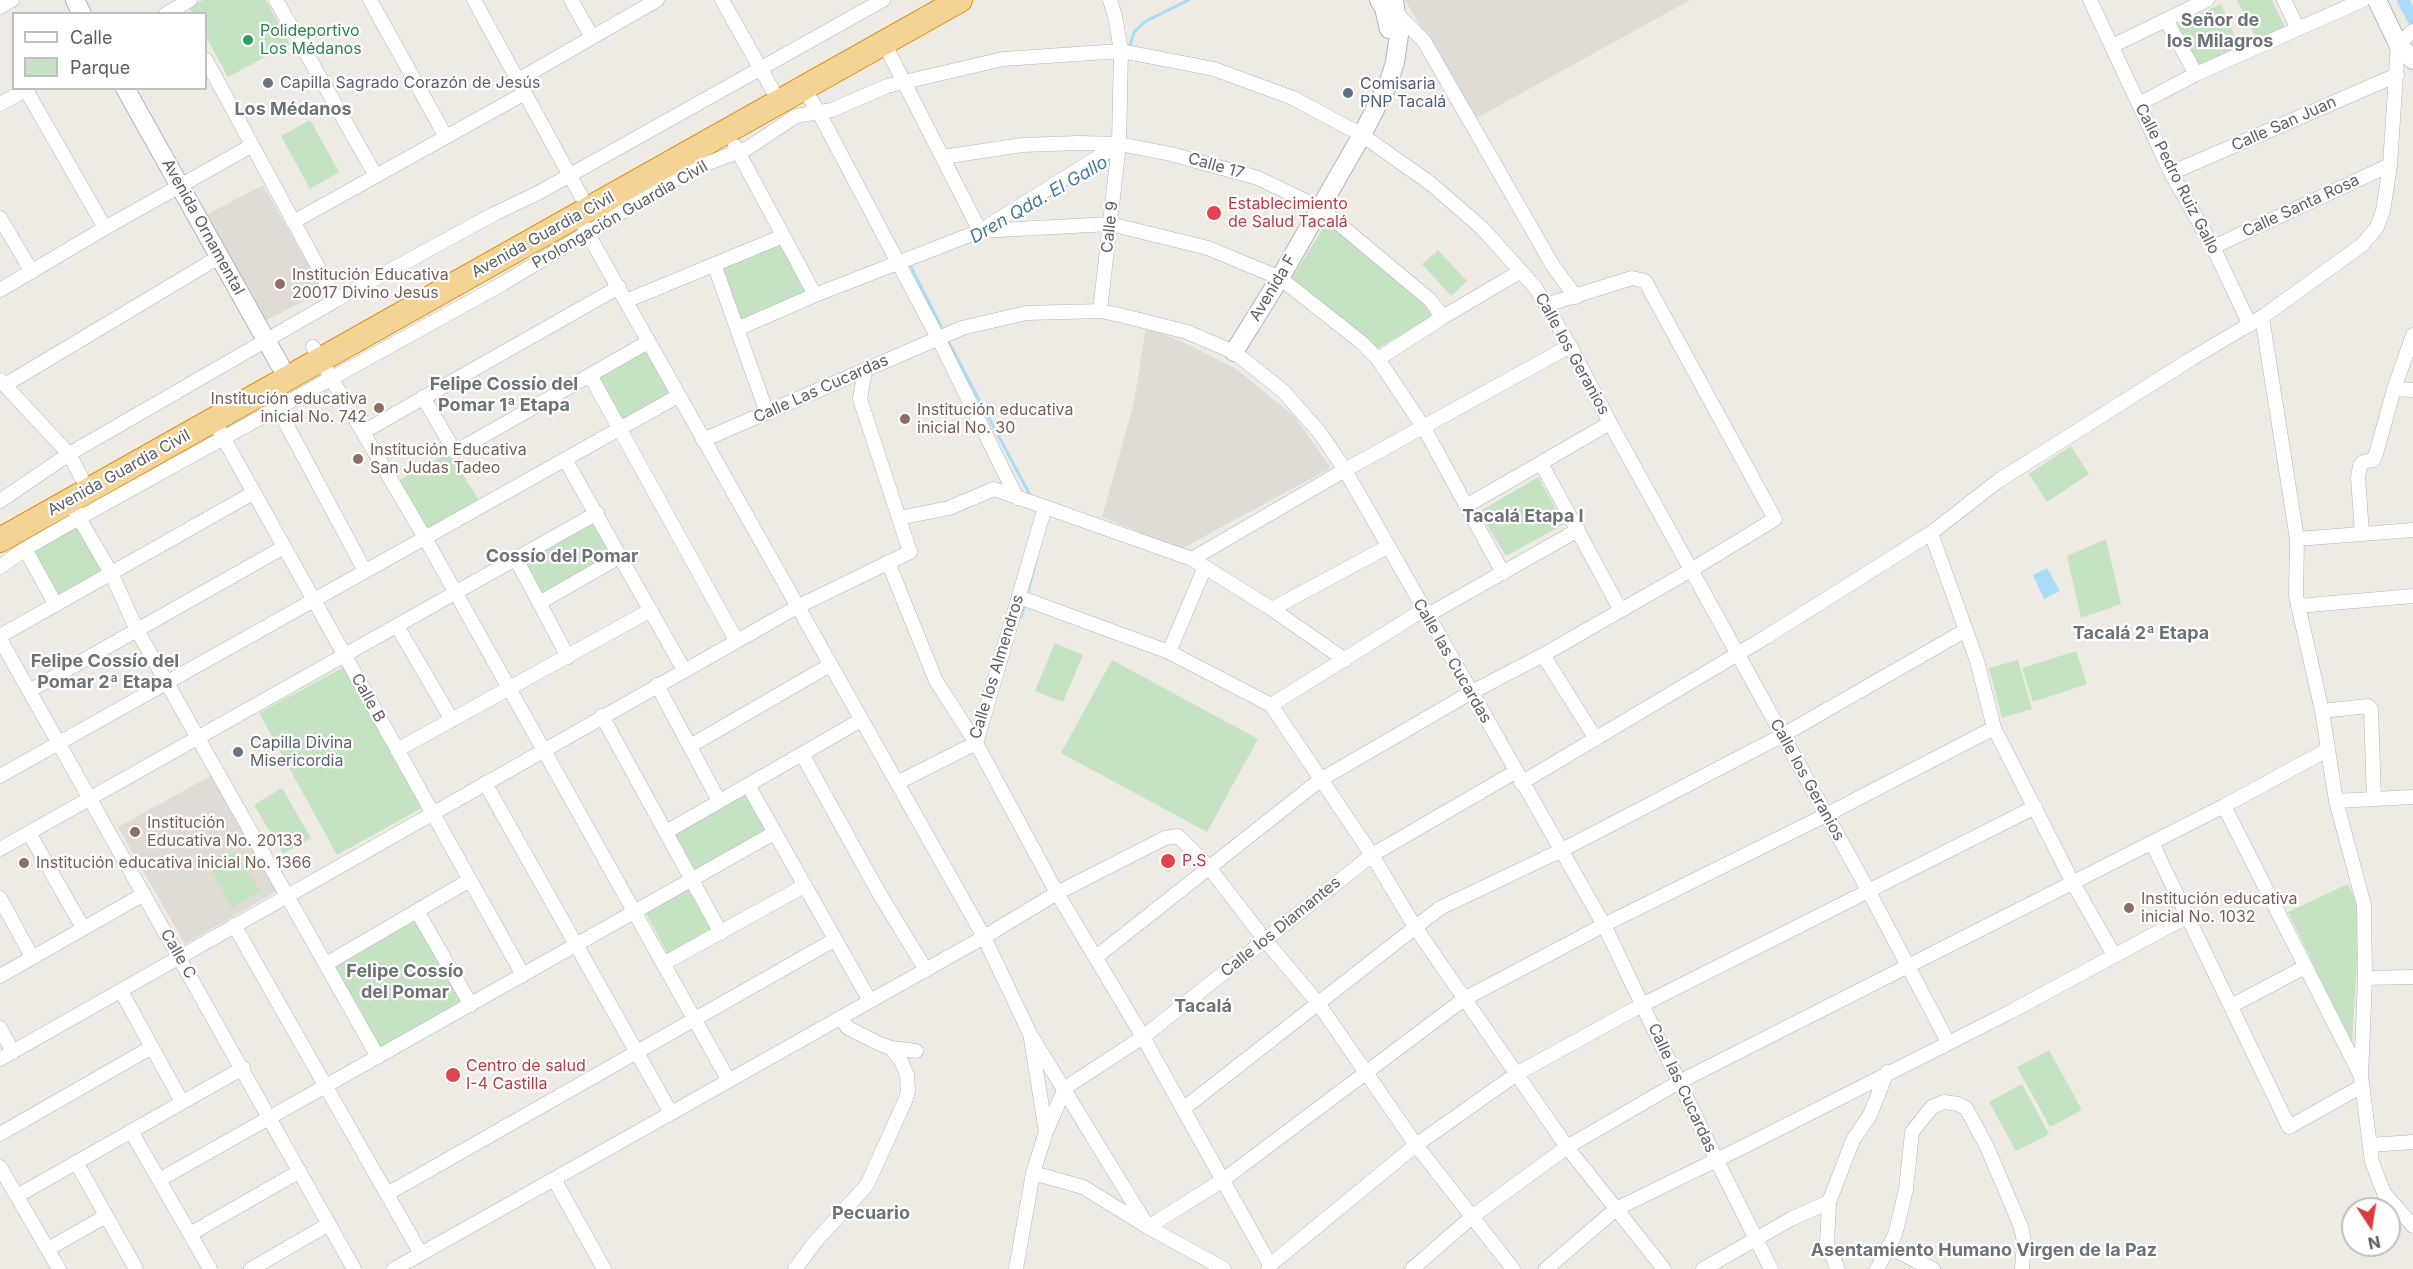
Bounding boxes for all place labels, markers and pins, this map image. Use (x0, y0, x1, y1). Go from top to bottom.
place label: Polideportivo Los Médanos (260, 21, 362, 59)
marker: Polideportivo Los Médanos (241, 33, 255, 47)
place label: Capilla Sagrado Corazón de Jesús (280, 73, 540, 93)
place label: Comisaria PNP Tacalá (1360, 74, 1446, 112)
marker: Capilla Sagrado Corazón de Jesús (261, 76, 275, 90)
marker: Comisaria PNP Tacalá (1341, 86, 1355, 100)
place label: Establecimiento de Salud Tacalá (1228, 194, 1348, 232)
marker: Establecimiento de Salud Tacalá (1205, 204, 1223, 222)
place label: Institución Educativa 20017 Divino Jesus (292, 265, 449, 303)
marker: Institución Educativa 20017 Divino Jesus (273, 277, 287, 291)
place label: Institución educativa inicial No. 742 (211, 389, 367, 427)
place label: Institución educativa inicial No. 30 (917, 400, 1073, 438)
marker: Institución educativa inicial No. 742 (372, 401, 386, 415)
marker: Institución educativa inicial No. 30 (898, 412, 912, 426)
place label: Institución Educativa San Judas Tadeo (370, 440, 527, 478)
marker: Institución Educativa San Judas Tadeo (351, 452, 365, 466)
place label: Capilla Divina Misericordia (250, 733, 352, 771)
marker: Capilla Divina Misericordia (231, 745, 245, 759)
place label: Institución Educativa No. 20133 (147, 813, 303, 851)
marker: Institución Educativa No. 20133 (128, 825, 142, 839)
place label: P.S (1182, 851, 1207, 871)
marker: P.S (1159, 852, 1177, 870)
place label: Institución educativa inicial No. 1366 (36, 853, 312, 873)
marker: Institución educativa inicial No. 1366 (17, 856, 31, 870)
place label: Institución educativa inicial No. 1032 (2141, 889, 2297, 927)
marker: Institución educativa inicial No. 1032 (2122, 901, 2136, 915)
place label: Centro de salud I-4 Castilla (466, 1056, 586, 1094)
marker: Centro de salud I-4 Castilla (444, 1066, 462, 1084)

